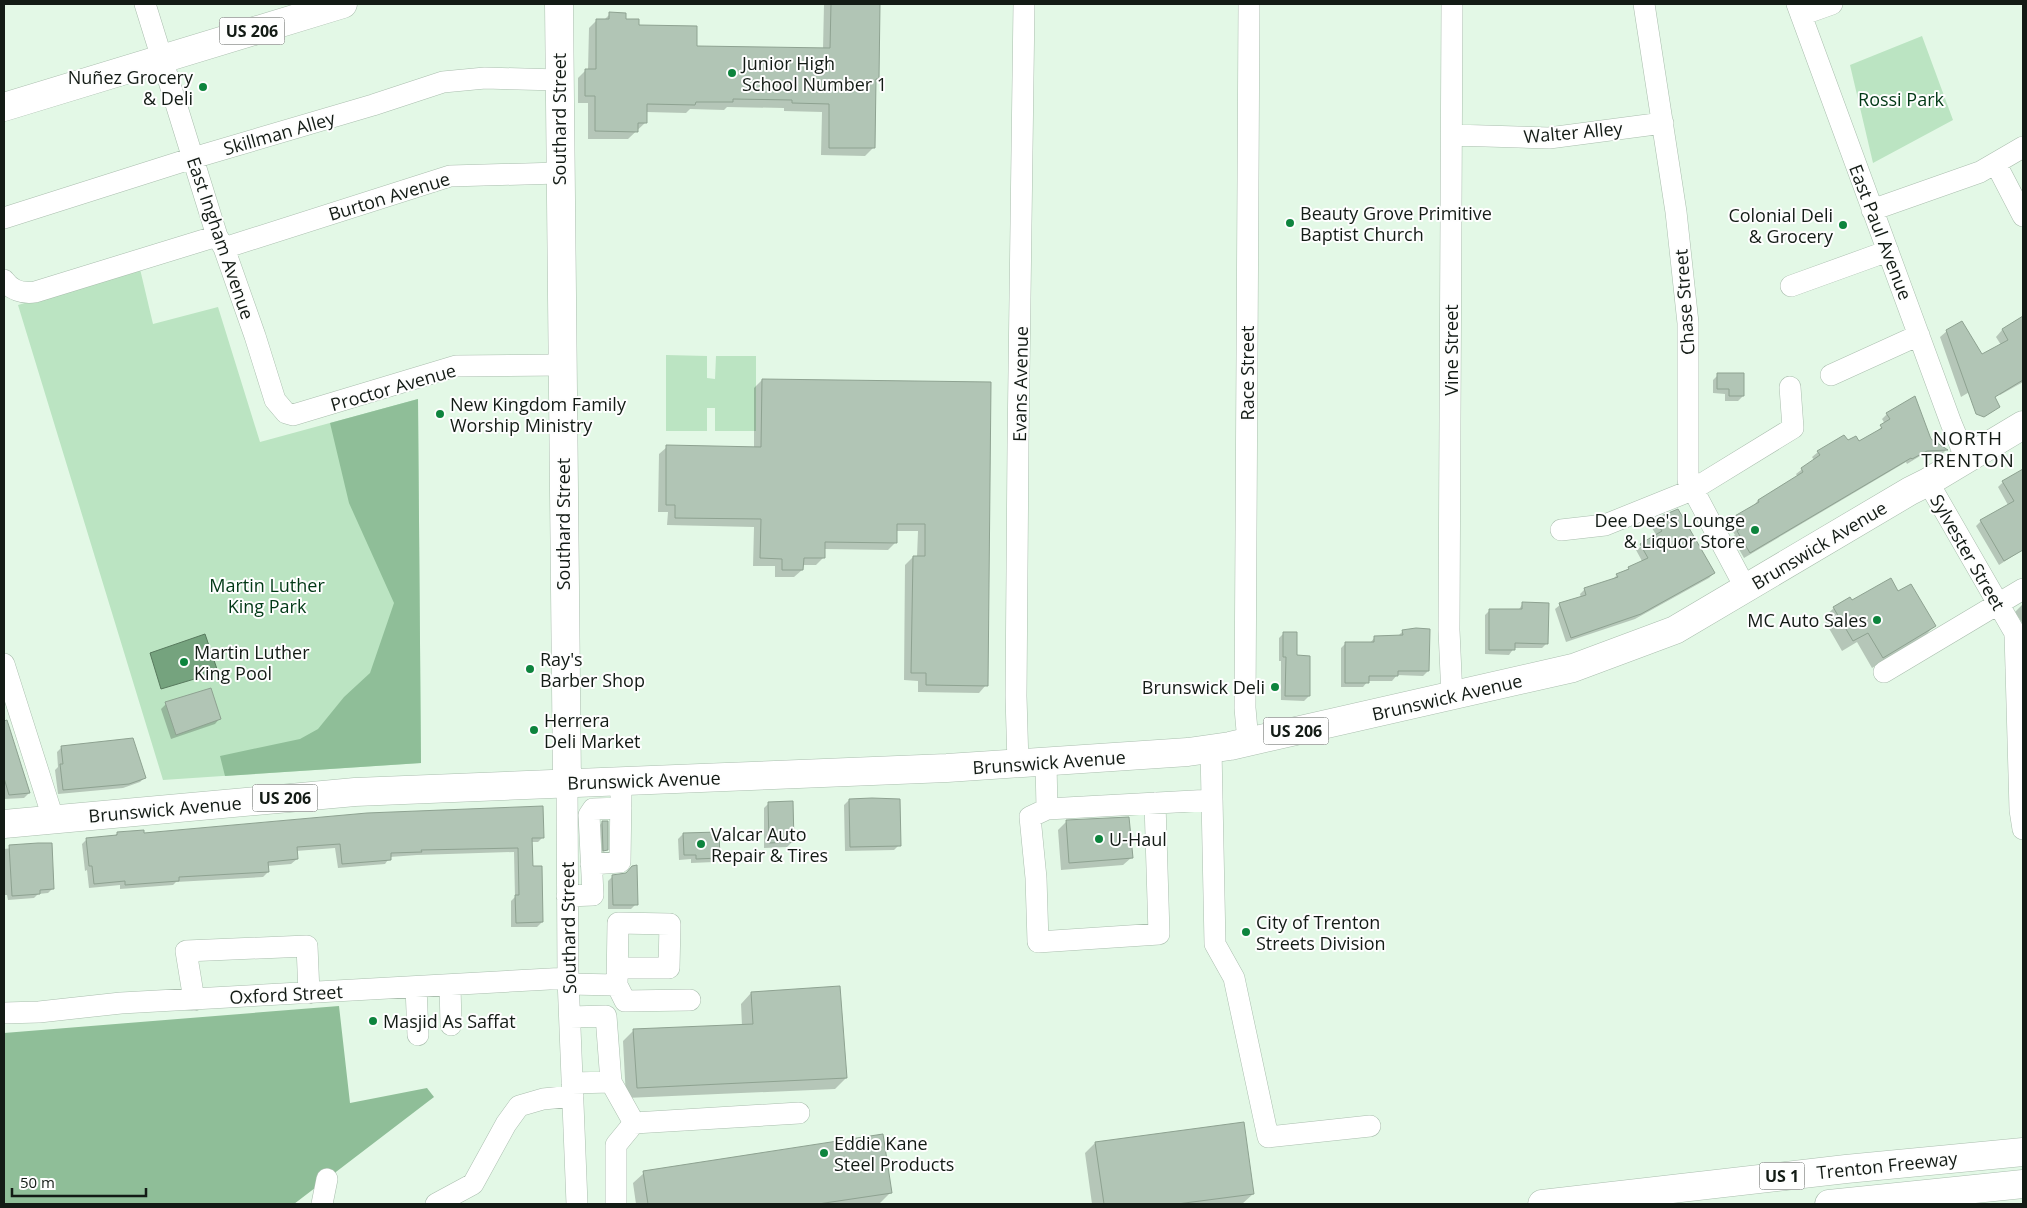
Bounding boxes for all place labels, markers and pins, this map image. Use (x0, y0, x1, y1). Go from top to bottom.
place label: Junior High School Number 1 (740, 51, 887, 96)
place label: Nuñez Grocery & Deli (68, 65, 194, 110)
marker: Junior High School Number 1 (726, 67, 738, 79)
marker: Nuñez Grocery & Deli (197, 81, 209, 93)
place label: Beauty Grove Primitive Baptist Church (1300, 201, 1492, 246)
place label: Colonial Deli & Grocery (1728, 203, 1834, 248)
marker: Beauty Grove Primitive Baptist Church (1284, 217, 1296, 229)
marker: Colonial Deli & Grocery (1837, 219, 1849, 231)
place label: New Kingdom Family Worship Ministry (450, 392, 627, 437)
marker: New Kingdom Family Worship Ministry (434, 408, 446, 420)
place label: Dee Dee's Lounge & Liquor Store (1594, 508, 1745, 553)
marker: Dee Dee's Lounge & Liquor Store (1749, 524, 1761, 536)
place label: MC Auto Sales (1747, 608, 1867, 632)
marker: MC Auto Sales (1871, 614, 1883, 626)
place label: Martin Luther King Pool (194, 640, 310, 685)
place label: Ray's Barber Shop (540, 647, 645, 692)
marker: Martin Luther King Pool (178, 656, 190, 668)
marker: Ray's Barber Shop (524, 663, 536, 675)
place label: Brunswick Deli (1142, 675, 1265, 699)
marker: Brunswick Deli (1269, 681, 1281, 693)
place label: Herrera Deli Market (544, 708, 640, 753)
marker: Herrera Deli Market (528, 724, 540, 736)
place label: Valcar Auto Repair & Tires (711, 822, 828, 867)
place label: U-Haul (1109, 827, 1167, 851)
marker: U-Haul (1093, 833, 1105, 845)
marker: Valcar Auto Repair & Tires (695, 838, 707, 850)
place label: City of Trenton Streets Division (1256, 910, 1386, 955)
marker: City of Trenton Streets Division (1240, 926, 1252, 938)
place label: Masjid As Saffat (383, 1009, 516, 1033)
marker: Masjid As Saffat (367, 1015, 379, 1027)
place label: Eddie Kane Steel Products (834, 1131, 954, 1176)
marker: Eddie Kane Steel Products (818, 1147, 830, 1159)

